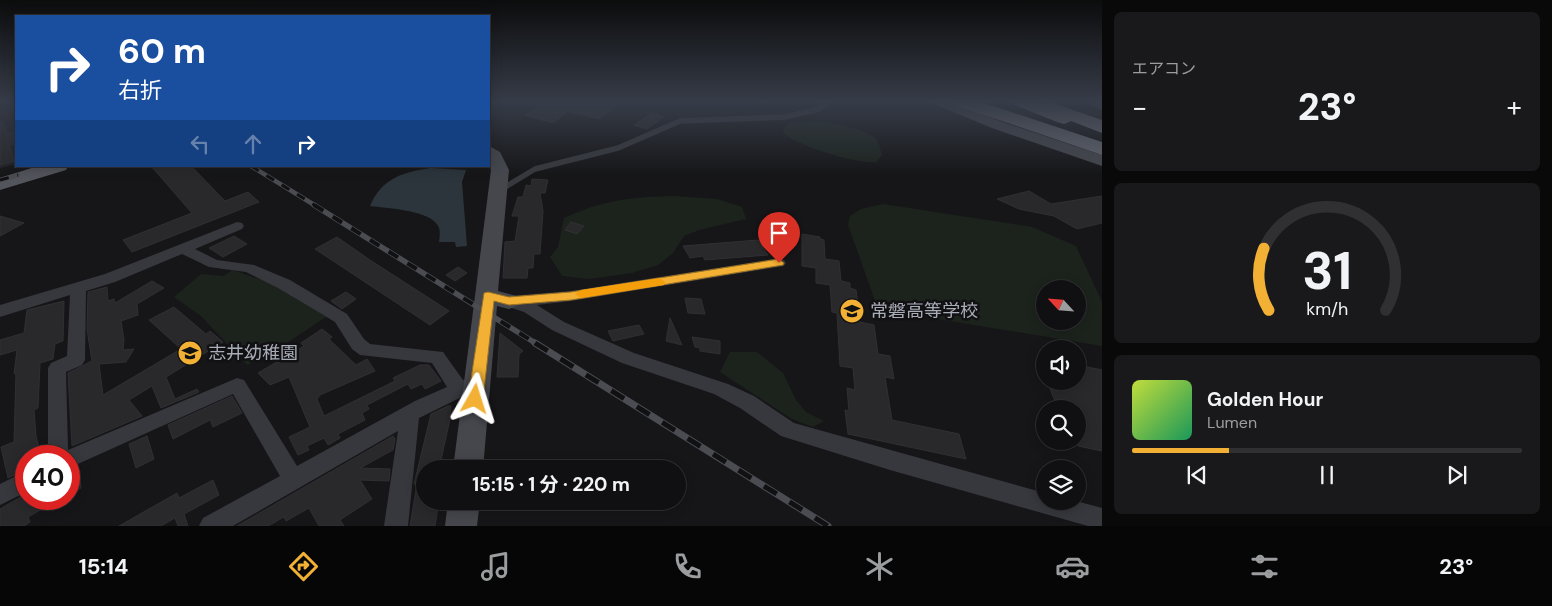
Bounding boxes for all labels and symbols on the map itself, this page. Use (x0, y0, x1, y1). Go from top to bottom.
pin (758, 212, 800, 263)
north arrow (1036, 280, 1086, 330)
school or university icon: 常磐高等学校 (839, 298, 865, 324)
place label: 常磐高等学校 (870, 299, 978, 323)
school or university icon: 志井幼稚園 (177, 340, 203, 366)
place label: 志井幼稚園 (208, 341, 298, 365)
position arrow (448, 372, 500, 424)
speed limit sign: 40 (15, 445, 80, 510)

